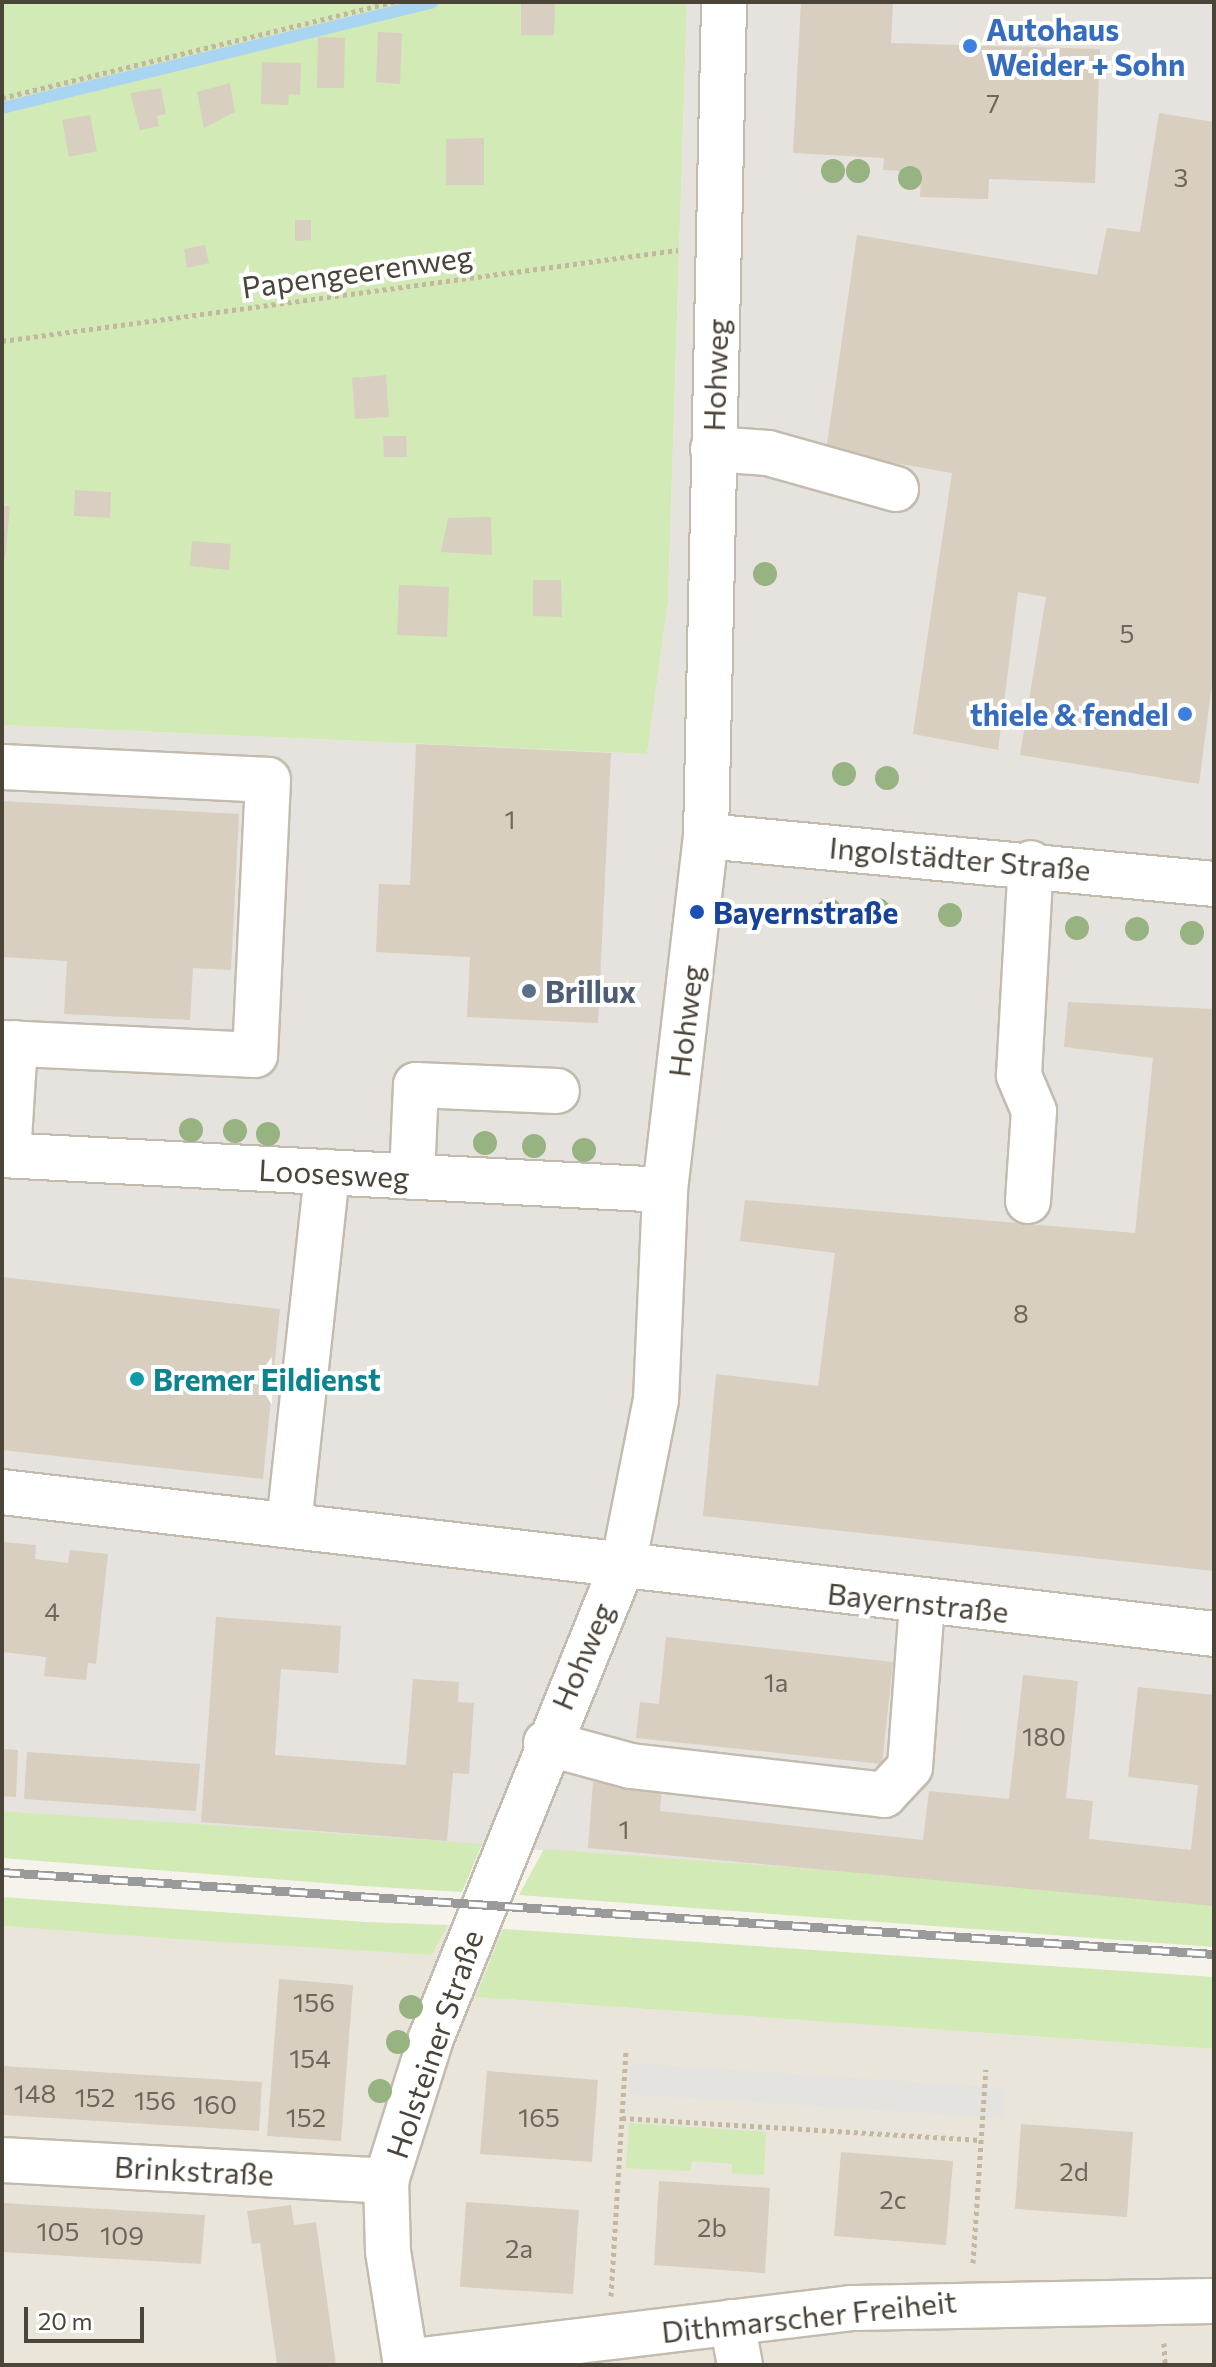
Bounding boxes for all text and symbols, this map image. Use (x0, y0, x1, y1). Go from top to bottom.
place label: Autohaus Weider + Sohn (986, 11, 1185, 82)
marker: Autohaus Weider + Sohn (961, 37, 979, 55)
house number: 7 (986, 87, 1000, 119)
house number: 3 (1174, 161, 1188, 193)
street label: Papengeerenweg (239, 237, 475, 305)
street label: Hohweg (695, 318, 735, 432)
house number: 5 (1120, 617, 1134, 649)
place label: thiele & fendel (970, 696, 1169, 732)
marker: thiele & fendel (1176, 705, 1194, 723)
house number: 1 (504, 803, 516, 835)
street label: Ingolstädter Straße (828, 829, 1092, 887)
place label: Bayernstraße (713, 894, 898, 930)
marker: Bayernstraße (688, 903, 706, 921)
street label: Hohweg (660, 963, 710, 1079)
place label: Brillux (545, 973, 636, 1009)
marker: Brillux (520, 982, 538, 1000)
street label: Loosesweg (258, 1151, 410, 1195)
house number: 8 (1013, 1297, 1029, 1329)
place label: Bremer Eildienst (153, 1361, 381, 1397)
marker: Bremer Eildienst (128, 1370, 146, 1388)
street label: Bayernstraße (826, 1575, 1010, 1629)
house number: 4 (44, 1595, 60, 1627)
street label: Hohweg (543, 1597, 621, 1715)
house number: 1a (764, 1666, 788, 1698)
house number: 180 (1022, 1720, 1066, 1752)
house number: 1 (618, 1813, 630, 1845)
street label: Holsteiner Straße (378, 1925, 490, 2163)
house number: 156 (293, 1986, 335, 2018)
house number: 154 (289, 2042, 331, 2074)
house number: 148 (14, 2077, 56, 2109)
house number: 152 (75, 2081, 115, 2113)
house number: 156 (134, 2084, 176, 2116)
house number: 160 (193, 2088, 237, 2120)
house number: 152 (286, 2101, 326, 2133)
house number: 165 (518, 2101, 560, 2133)
street label: Brinkstraße (113, 2148, 275, 2192)
house number: 2d (1059, 2155, 1089, 2187)
house number: 2c (879, 2183, 907, 2215)
house number: 2b (697, 2211, 727, 2243)
house number: 105 (36, 2215, 80, 2247)
house number: 109 (100, 2219, 144, 2251)
house number: 2a (505, 2232, 533, 2264)
street label: Dithmarscher Freiheit (660, 2283, 958, 2349)
scale bar (28, 2291, 148, 2341)
text: 20 m (38, 2306, 92, 2335)

